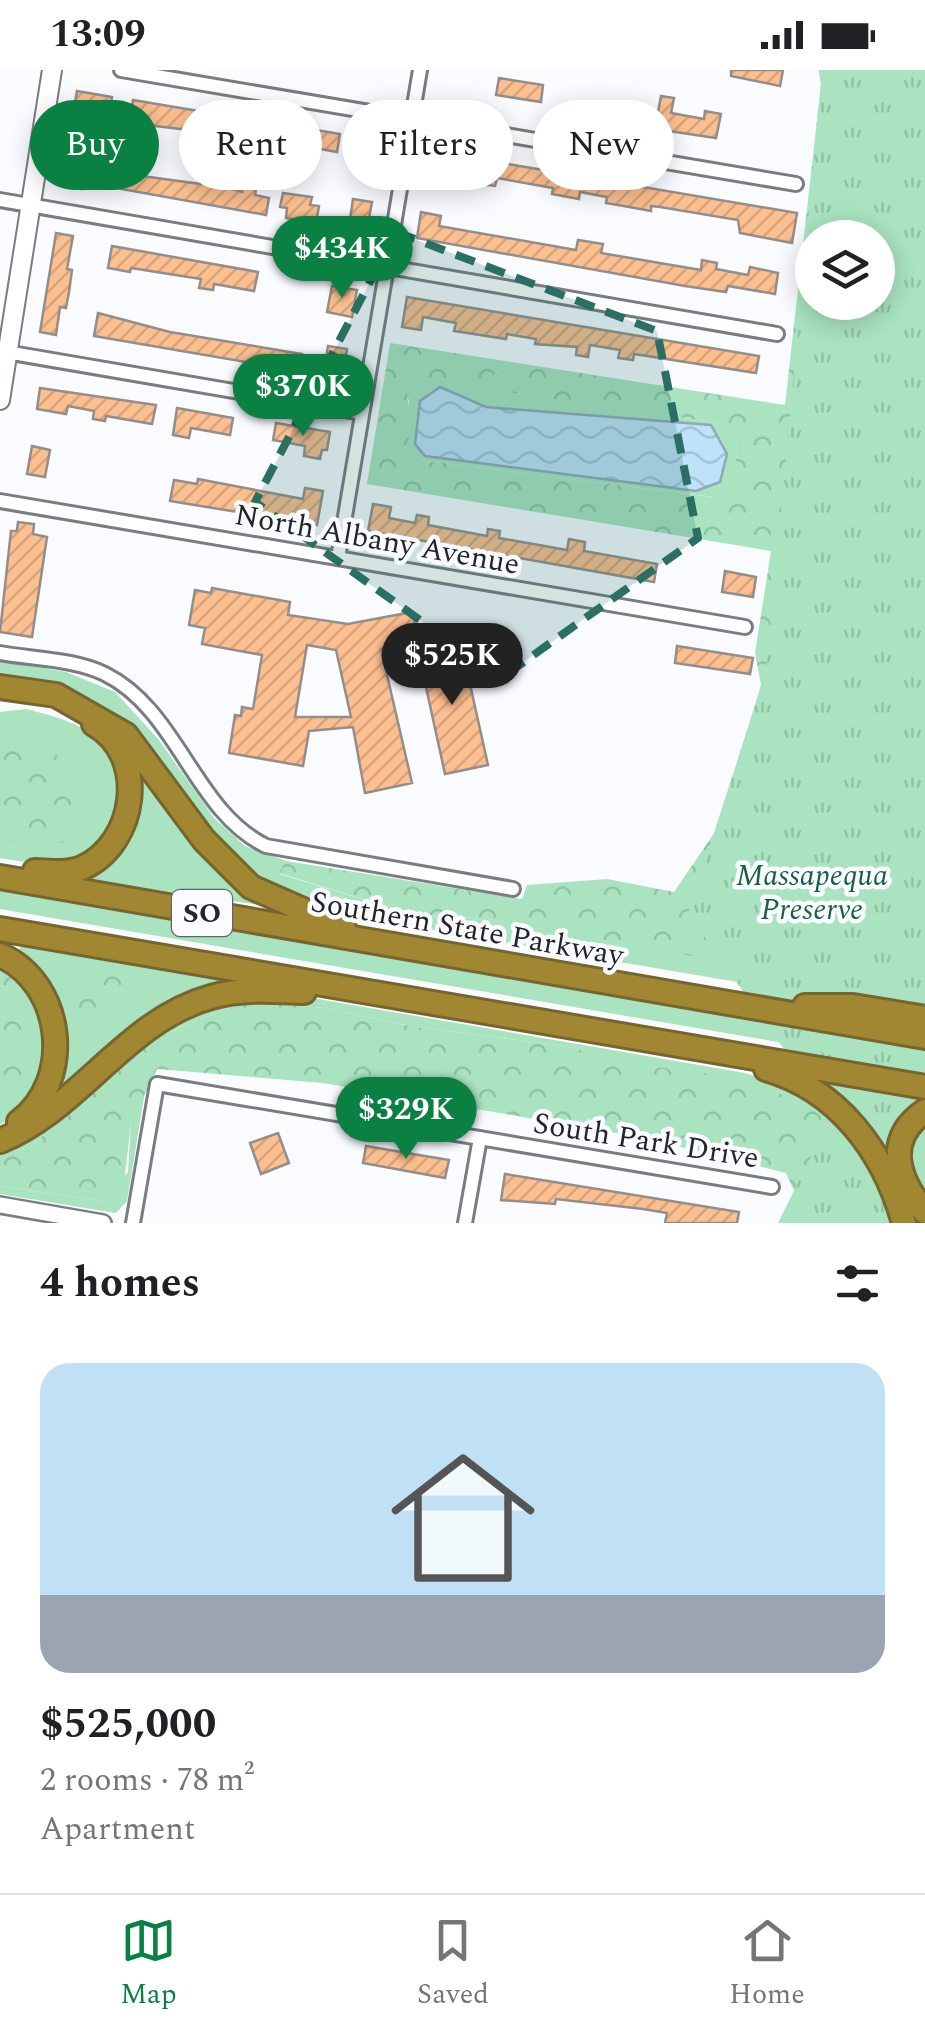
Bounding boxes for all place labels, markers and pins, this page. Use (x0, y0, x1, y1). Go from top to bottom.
pin: $434K (272, 216, 412, 301)
pin: $370K (233, 354, 373, 439)
pin: $525K (382, 623, 522, 708)
pin: $329K (336, 1077, 476, 1162)

